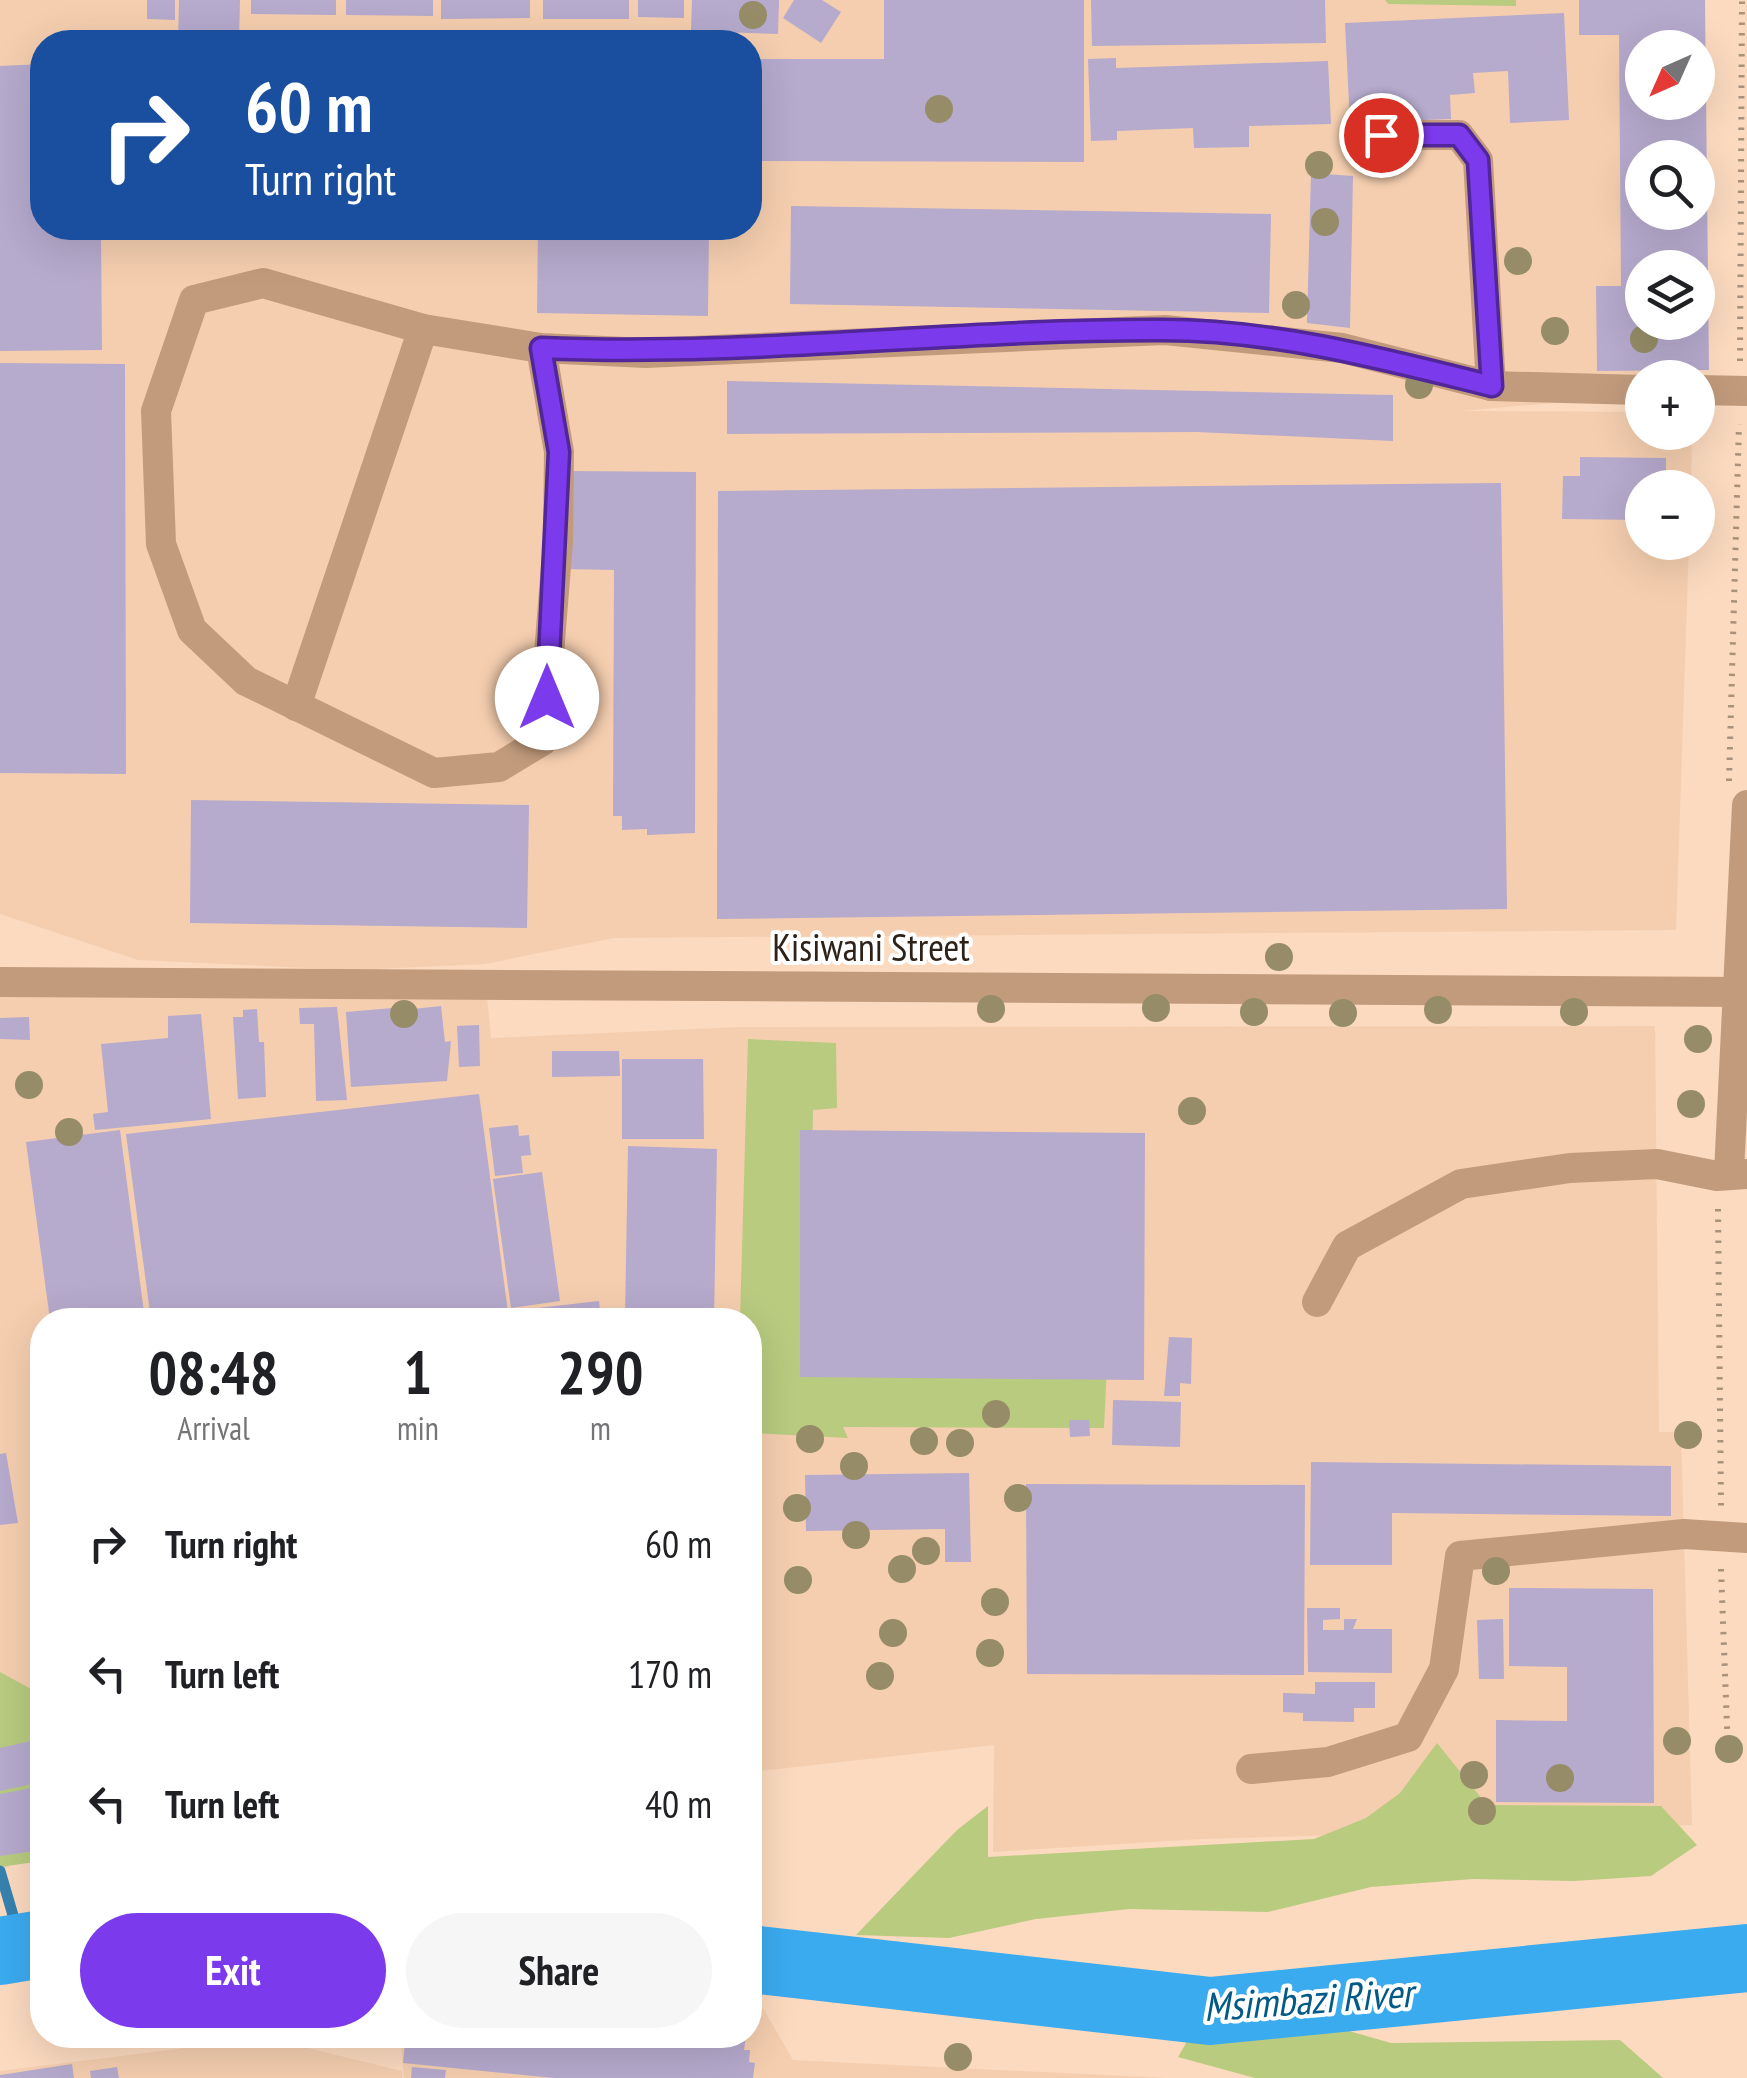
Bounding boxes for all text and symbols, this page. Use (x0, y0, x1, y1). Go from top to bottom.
north arrow (1625, 30, 1715, 120)
map controls (1625, 30, 1715, 560)
text: 60 m (245, 61, 373, 151)
icon: right (80, 70, 210, 200)
pin (1339, 93, 1424, 178)
icon: arrive (1354, 108, 1409, 163)
button: search (1625, 140, 1715, 230)
text: Turn right (245, 149, 396, 207)
button: layers (1625, 250, 1715, 340)
button: + (1625, 360, 1715, 450)
button: − (1625, 470, 1715, 560)
position arrow (495, 646, 599, 750)
street label: Kisiwani Street (772, 922, 970, 971)
text: 08:48 (149, 1333, 278, 1411)
text: 1 (404, 1333, 432, 1411)
text: 290 (557, 1333, 643, 1411)
text: Arrival (177, 1407, 250, 1449)
text: min (397, 1407, 439, 1449)
text: m (590, 1407, 611, 1449)
icon: right (80, 1516, 135, 1571)
text: Turn right (165, 1519, 297, 1568)
text: 60 m (645, 1519, 712, 1568)
icon: left (80, 1646, 135, 1701)
text: Turn left (165, 1649, 279, 1698)
text: 170 m (628, 1649, 712, 1698)
icon: left (80, 1776, 135, 1831)
text: Turn left (165, 1779, 279, 1828)
text: 40 m (645, 1779, 712, 1828)
button: Exit (80, 1913, 386, 2028)
button: Share (406, 1913, 712, 2028)
water label: Msimbazi River (1202, 1965, 1419, 2032)

